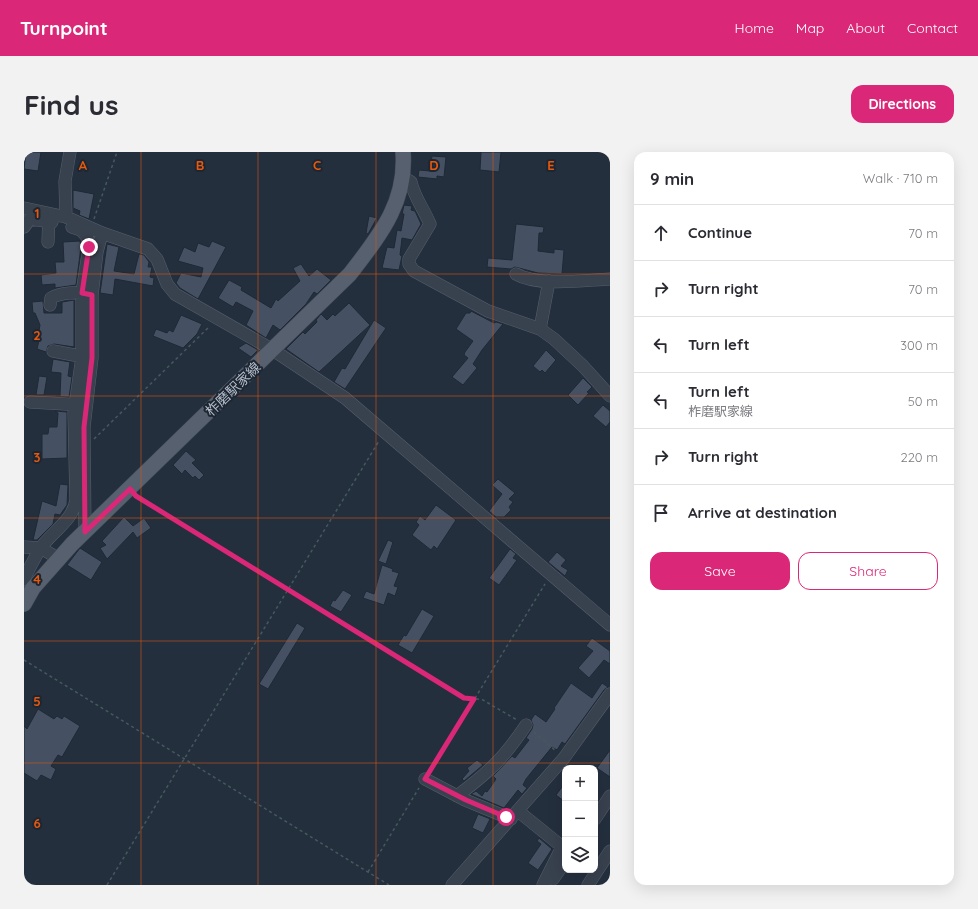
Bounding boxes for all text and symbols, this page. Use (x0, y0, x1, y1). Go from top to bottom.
text: Turnpoint (20, 16, 108, 40)
text: Home (735, 19, 774, 37)
text: Map (796, 19, 824, 37)
text: About (846, 19, 885, 37)
text: Contact (907, 19, 958, 37)
button: Directions (851, 85, 954, 123)
text: Find us (24, 87, 118, 122)
text: A (79, 157, 88, 173)
text: B (196, 157, 204, 173)
text: C (313, 157, 321, 173)
text: D (429, 157, 439, 173)
text: E (547, 157, 555, 173)
text: 9 min (650, 168, 694, 189)
text: Walk · 710 m (863, 170, 938, 186)
text: 1 (34, 205, 40, 221)
icon: ahead (650, 222, 672, 244)
text: Continue (688, 223, 752, 242)
text: 70 m (908, 225, 938, 241)
route end (80, 238, 98, 256)
icon: right (650, 278, 672, 300)
text: Turn right (688, 279, 759, 298)
text: 70 m (908, 281, 938, 297)
text: 2 (33, 327, 41, 343)
icon: left (650, 334, 672, 356)
text: Turn left (688, 335, 750, 354)
text: 300 m (900, 337, 938, 353)
street label: 柞磨駅家線 (202, 358, 264, 420)
text: Turn left (688, 382, 750, 401)
icon: left (650, 390, 672, 412)
text: 50 m (908, 393, 938, 409)
text: 柞磨駅家線 (688, 403, 753, 419)
icon: right (650, 446, 672, 468)
text: Turn right (688, 447, 759, 466)
text: 3 (34, 449, 41, 465)
text: 220 m (900, 449, 938, 465)
icon: arrive (650, 502, 672, 524)
text: Arrive at destination (688, 503, 837, 522)
button: Save (650, 552, 790, 590)
button: Share (798, 552, 938, 590)
text: 4 (33, 571, 41, 587)
text: 5 (33, 693, 41, 709)
map controls (562, 765, 598, 873)
button: + (562, 765, 598, 801)
button: − (562, 801, 598, 837)
route start (497, 808, 515, 826)
text: 6 (33, 815, 41, 831)
button: layers (562, 837, 598, 873)

